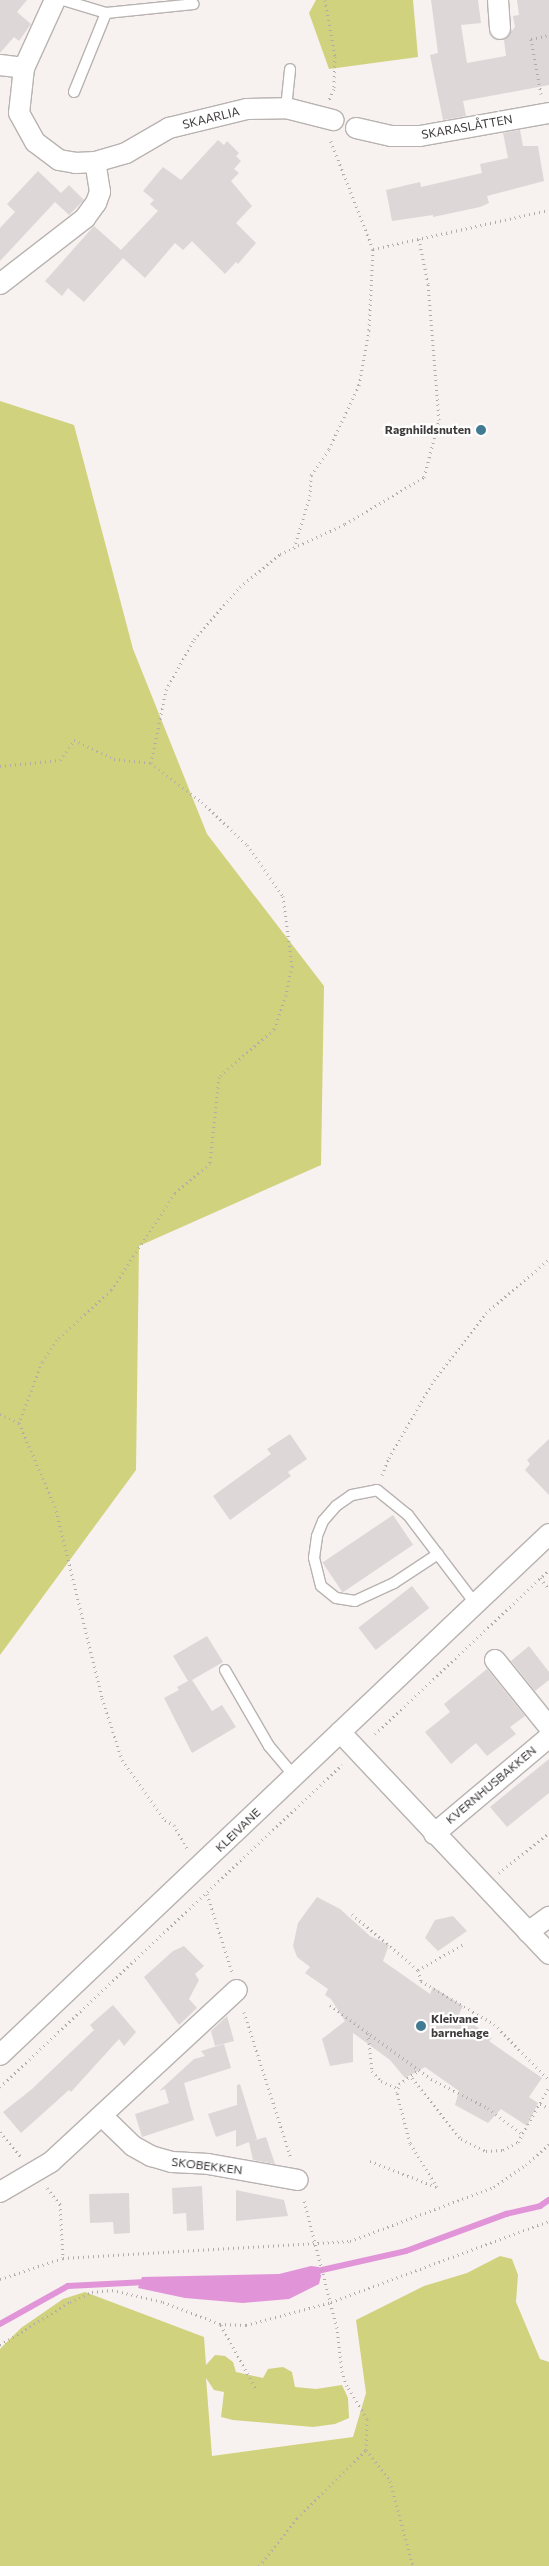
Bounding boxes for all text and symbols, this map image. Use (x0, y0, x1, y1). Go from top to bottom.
street label: SKAARLIA (181, 104, 241, 132)
street label: SKARASLÅTTEN (420, 112, 514, 142)
place label: Ragnhildsnuten (385, 423, 471, 437)
marker: Ragnhildsnuten (475, 424, 487, 436)
street label: KVERNHUSBAKKEN (443, 1743, 539, 1827)
street label: KLEIVANE (212, 1805, 264, 1855)
place label: Kleivane barnehage (431, 2012, 489, 2040)
marker: Kleivane barnehage (415, 2020, 427, 2032)
street label: SKOBEKKEN (171, 2154, 243, 2178)

